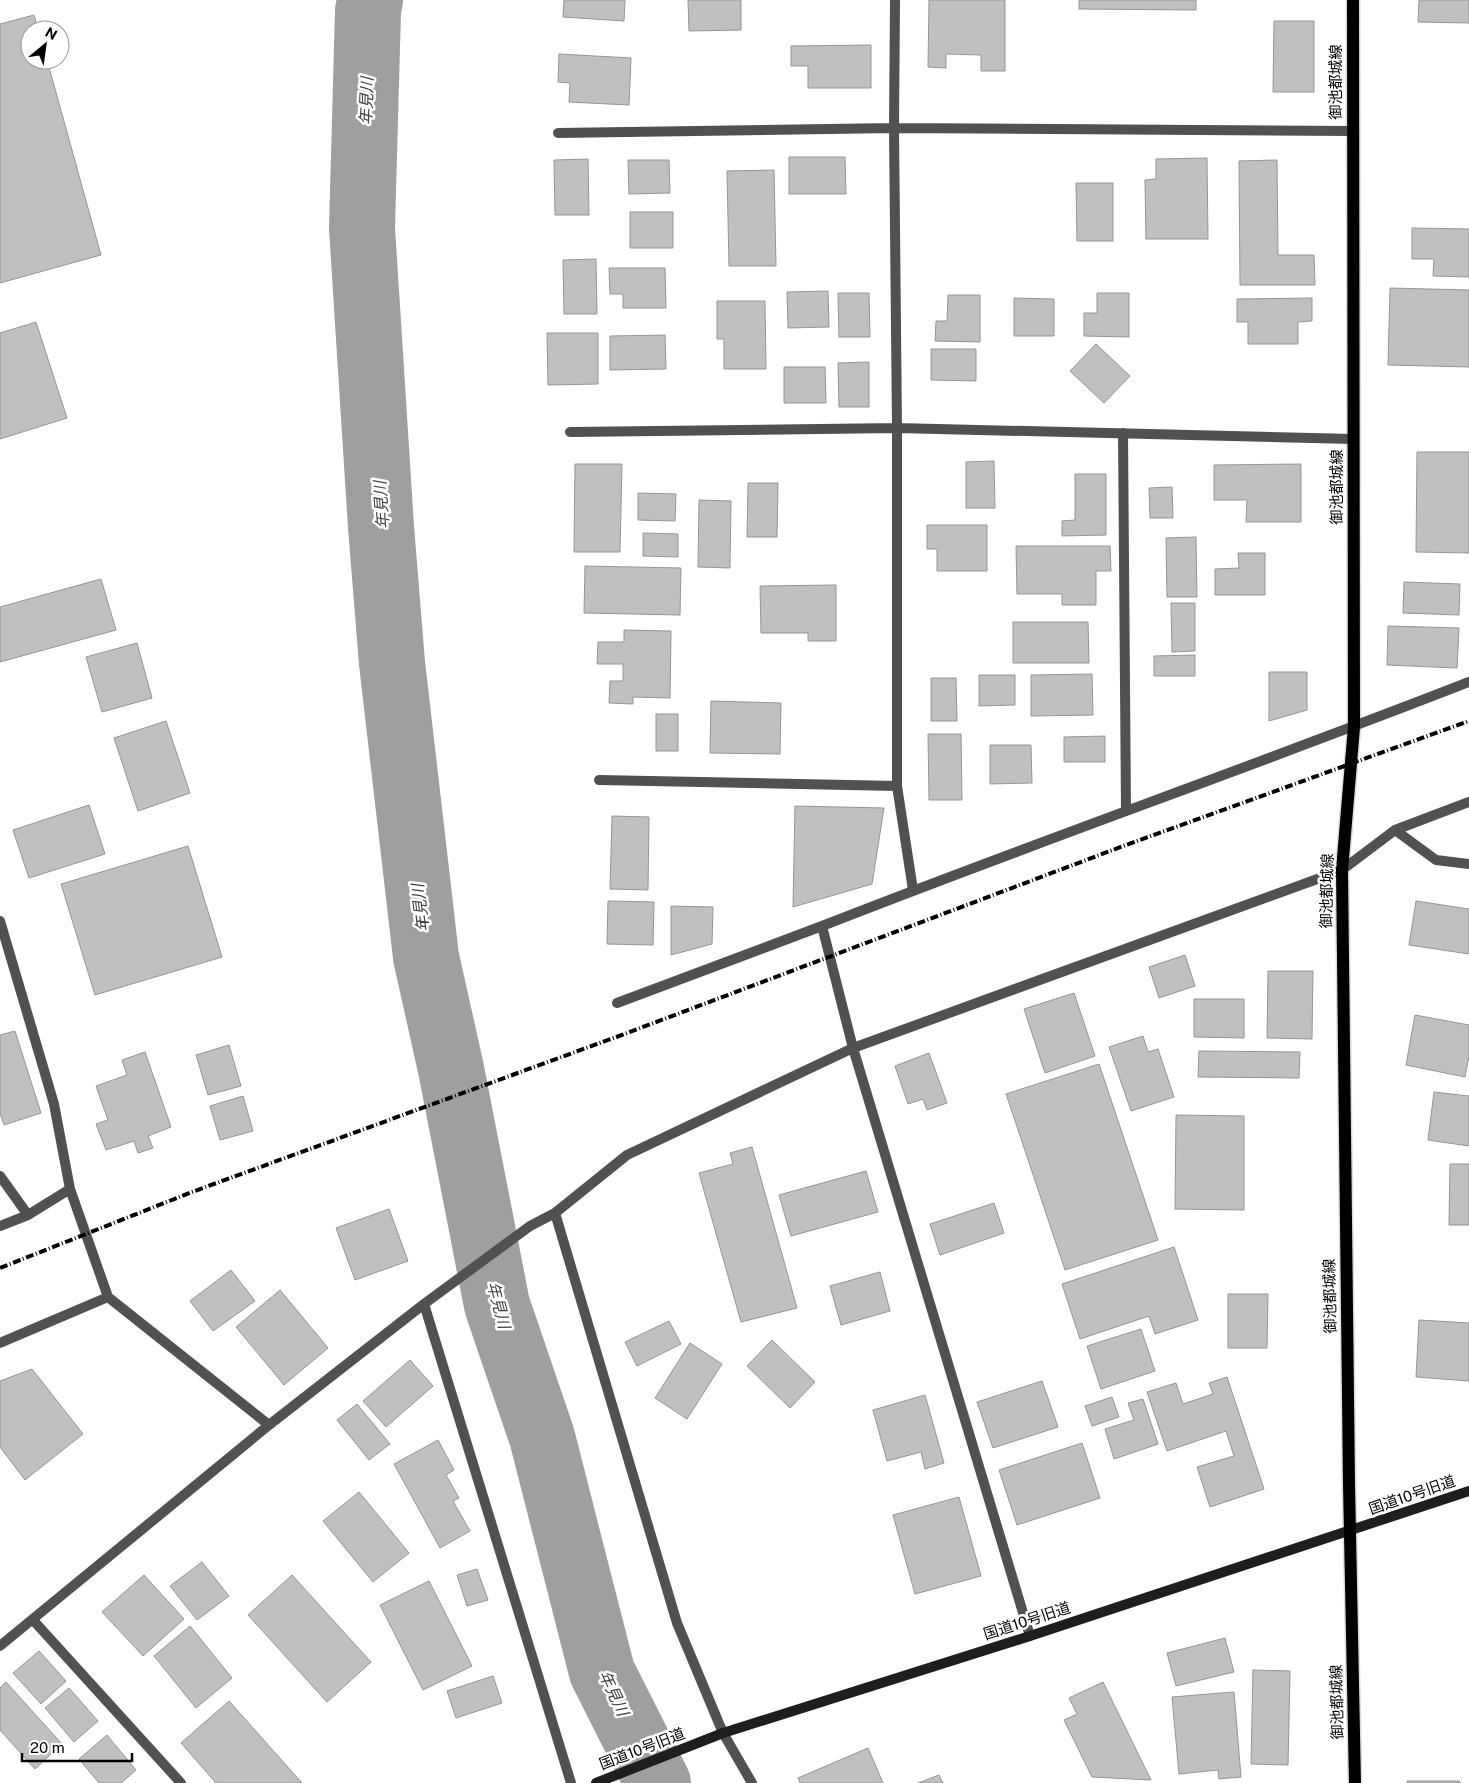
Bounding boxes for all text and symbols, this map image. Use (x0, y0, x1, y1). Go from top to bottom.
north arrow (20, 20, 70, 70)
text: N (43, 24, 60, 43)
street label: 御池都城線 (1327, 44, 1344, 120)
water label: 年見川 (356, 75, 377, 125)
street label: 御池都城線 (1328, 449, 1345, 525)
water label: 年見川 (370, 478, 393, 530)
street label: 御池都城線 (1317, 853, 1336, 929)
water label: 年見川 (408, 881, 433, 933)
street label: 御池都城線 (1320, 1258, 1339, 1334)
water label: 年見川 (483, 1279, 514, 1333)
street label: 国道10号旧道 (1366, 1472, 1457, 1517)
street label: 国道10号旧道 (981, 1598, 1072, 1643)
street label: 御池都城線 (1327, 1664, 1346, 1740)
water label: 年見川 (595, 1667, 633, 1721)
street label: 国道10号旧道 (597, 1724, 687, 1773)
scale bar (22, 1730, 132, 1762)
text: 20 m (30, 1739, 65, 1756)

